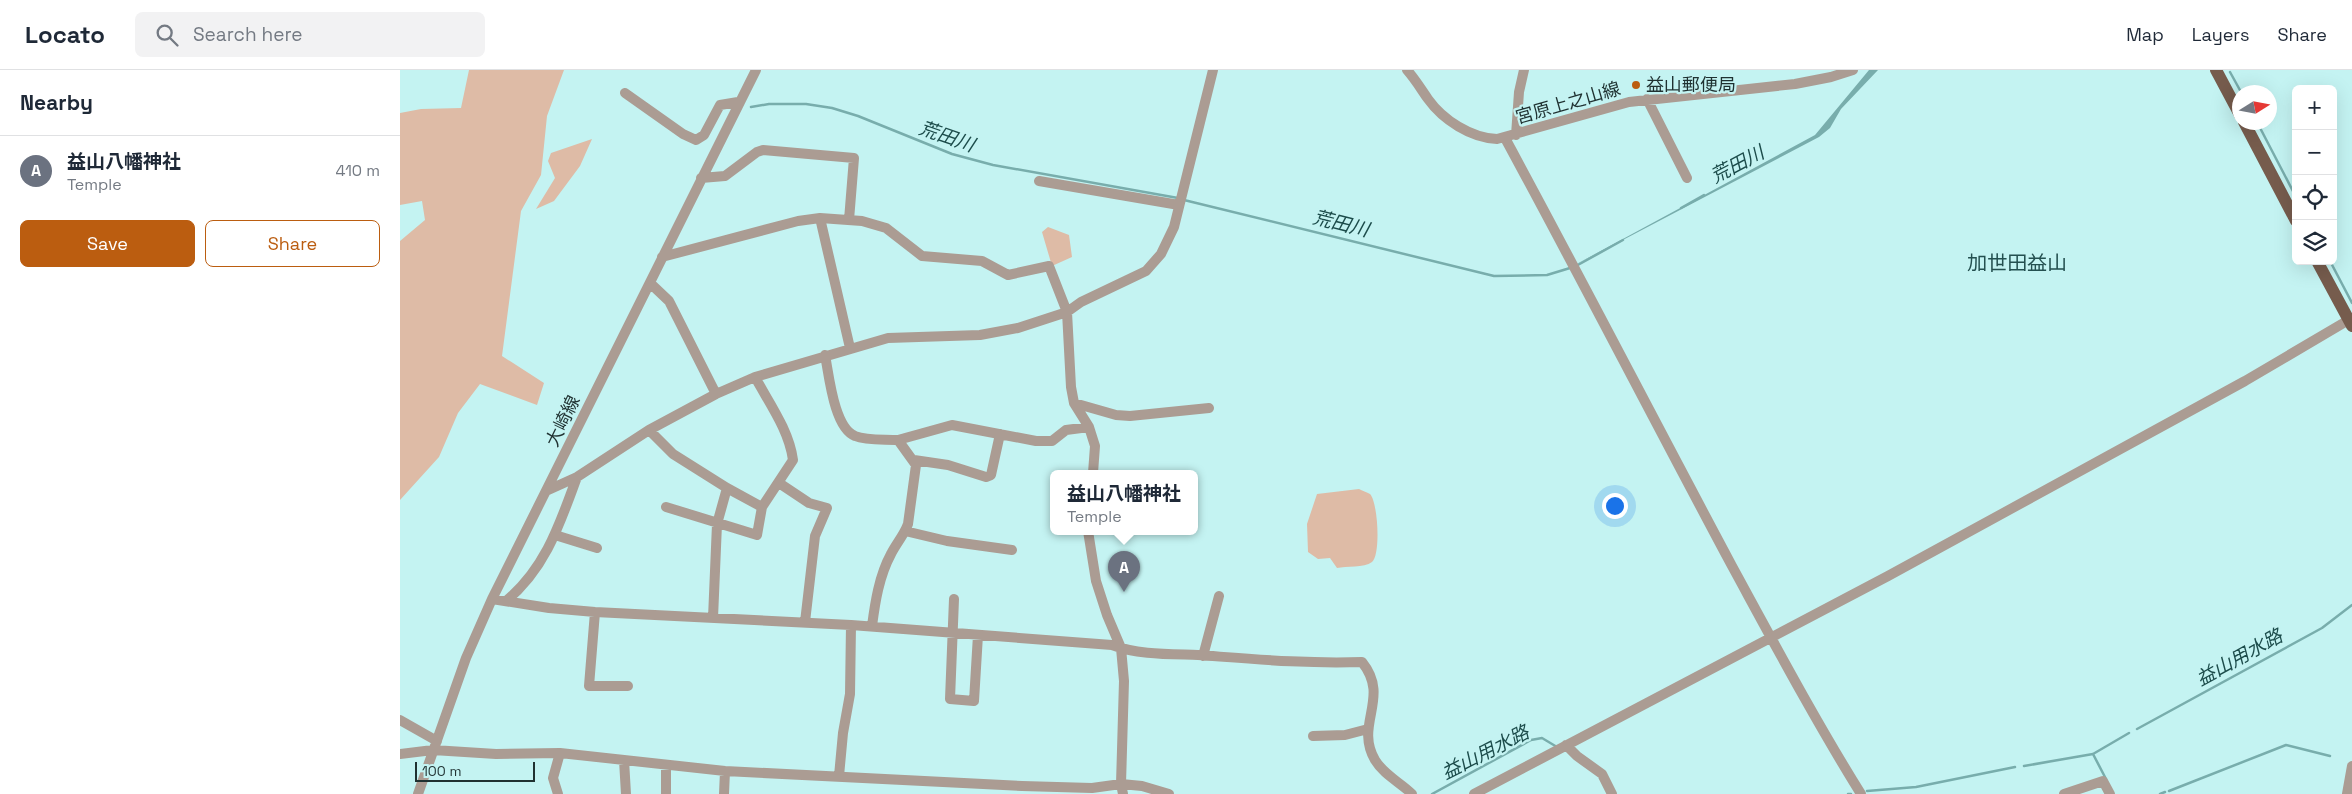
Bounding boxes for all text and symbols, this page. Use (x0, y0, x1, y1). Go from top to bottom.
search box (135, 12, 485, 57)
text: Locato (25, 19, 105, 50)
icon: search (153, 21, 181, 49)
text: Search here (193, 22, 302, 47)
text: Map (2126, 23, 2164, 46)
text: Layers (2192, 23, 2249, 46)
text: Share (2277, 23, 2327, 46)
place label: 益山郵便局 (1646, 73, 1736, 96)
street label: 宮原上之山線 (1513, 77, 1623, 128)
marker: 益山郵便局 (1630, 79, 1642, 91)
north arrow (2232, 85, 2277, 130)
map controls (2292, 85, 2337, 265)
button: + (2292, 85, 2337, 130)
text: Nearby (20, 89, 93, 116)
water label: 荒田川 (916, 115, 980, 158)
button: − (2292, 130, 2337, 175)
water label: 荒田川 (1706, 139, 1770, 189)
text: 益山八幡神社 (67, 149, 181, 174)
text: A (31, 160, 41, 181)
text: 410 m (336, 160, 380, 181)
text: Temple (67, 174, 122, 195)
button: locate (2292, 175, 2337, 220)
water label: 荒田川 (1310, 204, 1373, 243)
button: Save (20, 220, 195, 267)
button: Share (205, 220, 380, 267)
button: layers (2292, 220, 2337, 265)
district label: 加世田益山 (1967, 250, 2067, 276)
street label: 大崎線 (540, 391, 585, 450)
popup (1050, 470, 1198, 535)
text: 益山八幡神社 (1067, 481, 1181, 506)
your location (1602, 493, 1628, 519)
text: Temple (1067, 506, 1122, 527)
pin: A (1108, 551, 1140, 592)
water label: 益山用水路 (2192, 623, 2289, 691)
water label: 益山用水路 (1437, 719, 1535, 785)
scale bar (415, 759, 535, 782)
text: 100 m (422, 762, 461, 780)

